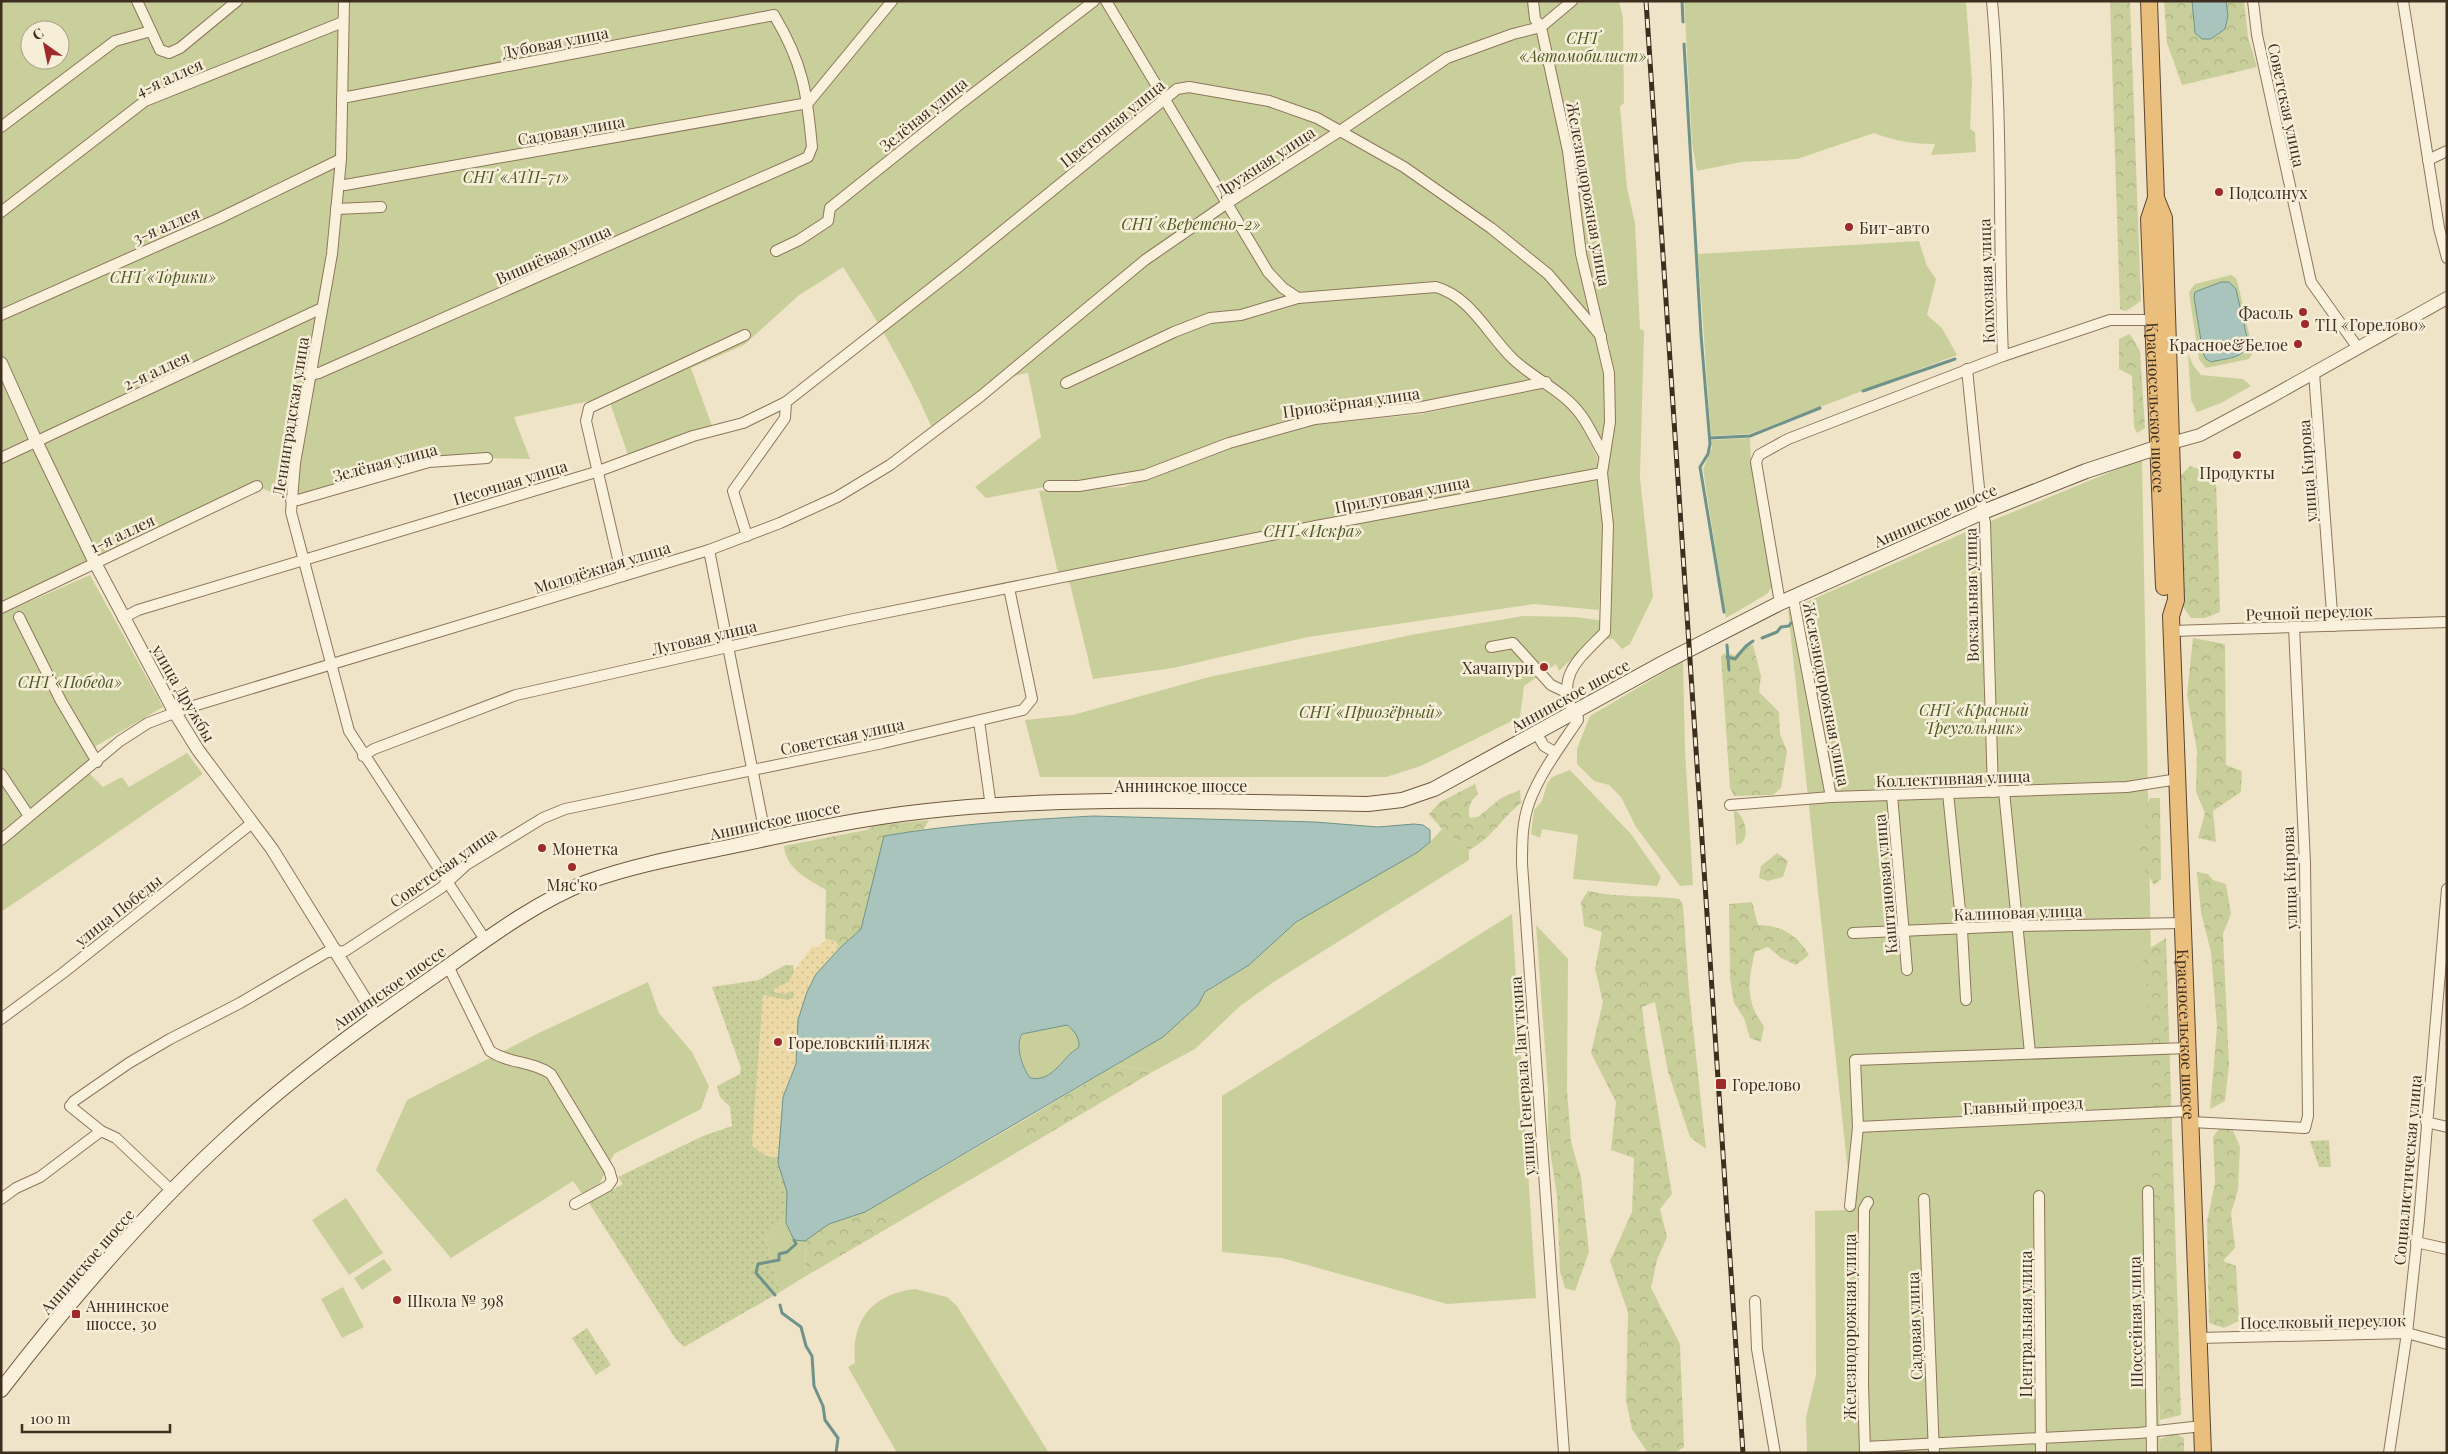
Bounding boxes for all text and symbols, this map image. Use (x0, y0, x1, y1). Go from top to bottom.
north arrow (20, 20, 70, 70)
street label: Дубовая улица (500, 21, 610, 63)
text: С (28, 23, 47, 44)
park label: СНТ «Автомобилист» (1519, 27, 1647, 66)
street label: Советская улица (2264, 41, 2310, 169)
street label: 4-я аллея (132, 53, 206, 101)
street label: Зелёная улица (875, 72, 971, 156)
street label: Цветочная улица (1055, 74, 1169, 172)
street label: Железнодорожная улица (1562, 100, 1616, 288)
street label: Садовая улица (516, 110, 626, 150)
street label: Дружная улица (1211, 121, 1319, 201)
park label: СНТ «АТП-71» (463, 166, 569, 187)
place label: Подсолнух (2229, 182, 2308, 203)
marker: Подсолнух (2213, 186, 2225, 198)
street label: 3-я аллея (129, 201, 203, 248)
park label: СНТ «Веретено-2» (1121, 213, 1261, 234)
place label: Бит-авто (1859, 217, 1930, 238)
street label: Колхозная улица (1973, 218, 1999, 344)
street label: Вишнёвая улица (492, 219, 614, 289)
marker: Бит-авто (1843, 221, 1855, 233)
park label: СНТ «Торики» (110, 266, 216, 287)
place label: Фасоль (2239, 302, 2293, 323)
marker: Фасоль (2297, 306, 2309, 318)
place label: ТЦ «Горелово» (2315, 314, 2426, 335)
marker: ТЦ «Горелово» (2299, 318, 2311, 330)
street label: Красносельское шоссе (2143, 322, 2171, 493)
place label: Красное&Белое (2169, 334, 2288, 355)
street label: Ленинградская улица (267, 335, 313, 500)
marker: Красное&Белое (2292, 338, 2304, 350)
street label: 2-я аллея (119, 345, 193, 394)
street label: Приозёрная улица (1281, 382, 1421, 422)
street label: улица Кирова (2293, 419, 2321, 524)
street label: Зелёная улица (331, 438, 439, 486)
marker: Продукты (2231, 449, 2243, 461)
street label: Песочная улица (450, 455, 570, 509)
place label: Продукты (2199, 462, 2275, 483)
street label: Прилуговая улица (1333, 471, 1471, 517)
street label: Аннинское шоссе (1869, 478, 2000, 552)
street label: 1-я аллея (86, 509, 158, 557)
park label: СНТ «Искра» (1263, 520, 1363, 541)
street label: Вокзальная улица (1959, 528, 1983, 662)
street label: Молодёжная улица (531, 536, 673, 598)
street label: Речной переулок (2245, 599, 2373, 625)
street label: Железнодорожная улица (1799, 600, 1855, 788)
street label: Луговая улица (648, 615, 759, 660)
street label: улица Дружбы (147, 640, 220, 745)
street label: Аннинское шоссе (1506, 654, 1633, 737)
place label: Хачапури (1462, 657, 1534, 678)
marker: Хачапури (1538, 661, 1550, 673)
park label: СНТ «Победа» (18, 671, 122, 692)
park label: СНТ «Красный Треугольник» (1919, 699, 2030, 738)
park label: СНТ «Приозёрный» (1299, 701, 1443, 722)
street label: Советская улица (778, 713, 906, 759)
street label: Коллективная улица (1875, 765, 2031, 791)
street label: Аннинское шоссе (1114, 775, 1247, 796)
street label: Аннинское шоссе (707, 796, 842, 844)
street label: Каштановая улица (1868, 813, 1902, 955)
street label: Советская улица (385, 822, 501, 912)
street label: улица Кирова (2277, 826, 2301, 931)
place label: Монетка (552, 838, 618, 859)
marker: Монетка (536, 842, 548, 854)
marker: Мяс'ко (566, 861, 578, 873)
street label: улица Победы (69, 869, 166, 951)
place label: Мяс'ко (546, 874, 598, 895)
street label: Калиновая улица (1953, 899, 2083, 925)
street label: Аннинское шоссе (328, 940, 449, 1034)
street label: Красносельское шоссе (2173, 948, 2201, 1120)
street label: улица Генерала Лагуткина (1505, 976, 1539, 1177)
place label: Гореловский пляж (788, 1032, 930, 1053)
marker: Гореловский пляж (772, 1036, 784, 1048)
place label: Горелово (1732, 1074, 1801, 1095)
street label: Социалистическая улица (2388, 1074, 2426, 1266)
marker: Горелово (1714, 1077, 1728, 1091)
street label: Главный проезд (1962, 1091, 2084, 1119)
street label: Аннинское шоссе (35, 1204, 139, 1319)
street label: Железнодорожная улица (1839, 1233, 1860, 1420)
street label: Центральная улица (2015, 1251, 2036, 1397)
street label: Шоссейная улица (2123, 1256, 2147, 1388)
street label: Садовая улица (1902, 1271, 1926, 1381)
place label: Школа № 398 (407, 1290, 504, 1311)
marker: Школа № 398 (391, 1294, 403, 1306)
place label: Аннинское шоссе, 30 (85, 1295, 169, 1334)
marker: Аннинское шоссе, 30 (70, 1308, 82, 1320)
street label: Поселковый переулок (2240, 1309, 2406, 1333)
scale bar (22, 1402, 170, 1434)
text: 100 m (30, 1408, 71, 1428)

